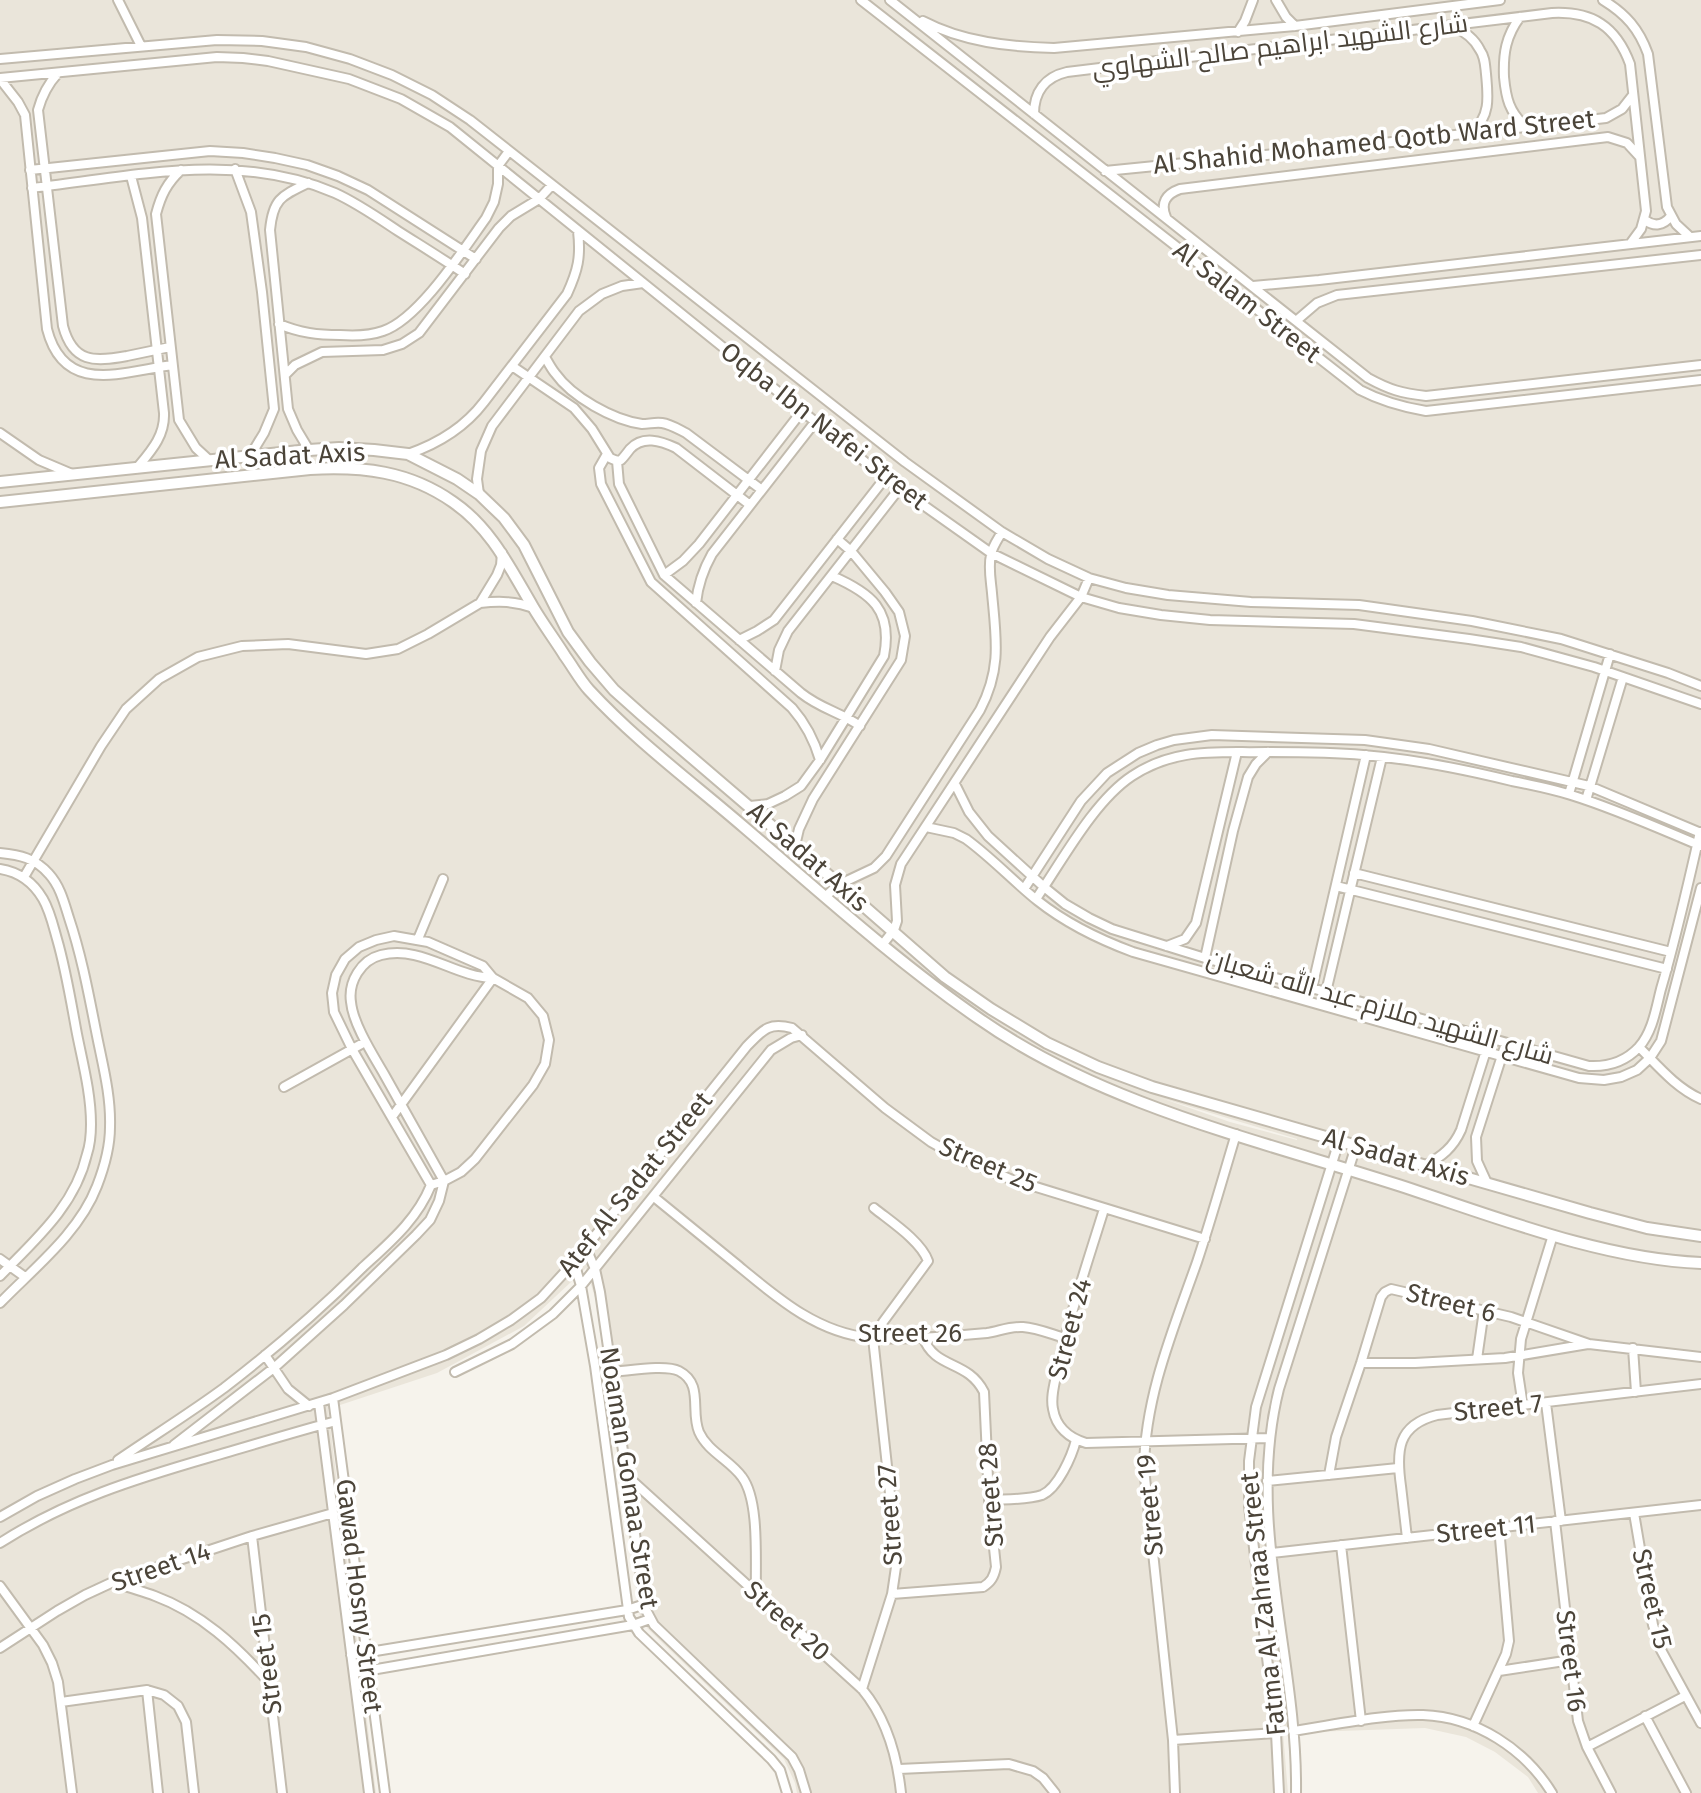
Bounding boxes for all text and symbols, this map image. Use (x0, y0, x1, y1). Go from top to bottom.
street label: شارع الشهيد ابراهيم صالح الشهاوي (1090, 8, 1470, 88)
street label: Al Shahid Mohamed Qotb Ward Street (1152, 103, 1597, 181)
street label: Al Salam Street (1167, 235, 1327, 370)
street label: Oqba Ibn Nafei Street (714, 336, 934, 517)
street label: Al Sadat Axis (214, 437, 366, 475)
street label: Al Sadat Axis (741, 796, 875, 918)
street label: شارع الشهيد ملازم عبد الله شعبان (1202, 941, 1558, 1073)
street label: Atef Al Sadat Street (551, 1085, 719, 1282)
street label: Al Sadat Axis (1319, 1121, 1473, 1193)
street label: Street 25 (934, 1131, 1042, 1199)
street label: Street 24 (1042, 1275, 1098, 1383)
street label: Street 6 (1403, 1277, 1499, 1329)
street label: Street 26 (858, 1318, 962, 1349)
street label: Noaman Gomaa Street (593, 1345, 665, 1612)
street label: Street 7 (1452, 1388, 1544, 1428)
street label: Street 28 (972, 1442, 1010, 1548)
street label: Street 19 (1130, 1453, 1170, 1557)
street label: Street 27 (871, 1463, 909, 1567)
street label: Fatma Al Zahraa Street (1234, 1470, 1292, 1737)
street label: Gawad Hosny Street (329, 1477, 389, 1715)
street label: Street 11 (1435, 1508, 1537, 1550)
street label: Street 14 (107, 1536, 215, 1598)
street label: Street 15 (1625, 1546, 1679, 1652)
street label: Street 20 (738, 1574, 836, 1668)
street label: Street 16 (1549, 1608, 1593, 1714)
street label: Street 15 (245, 1612, 289, 1716)

